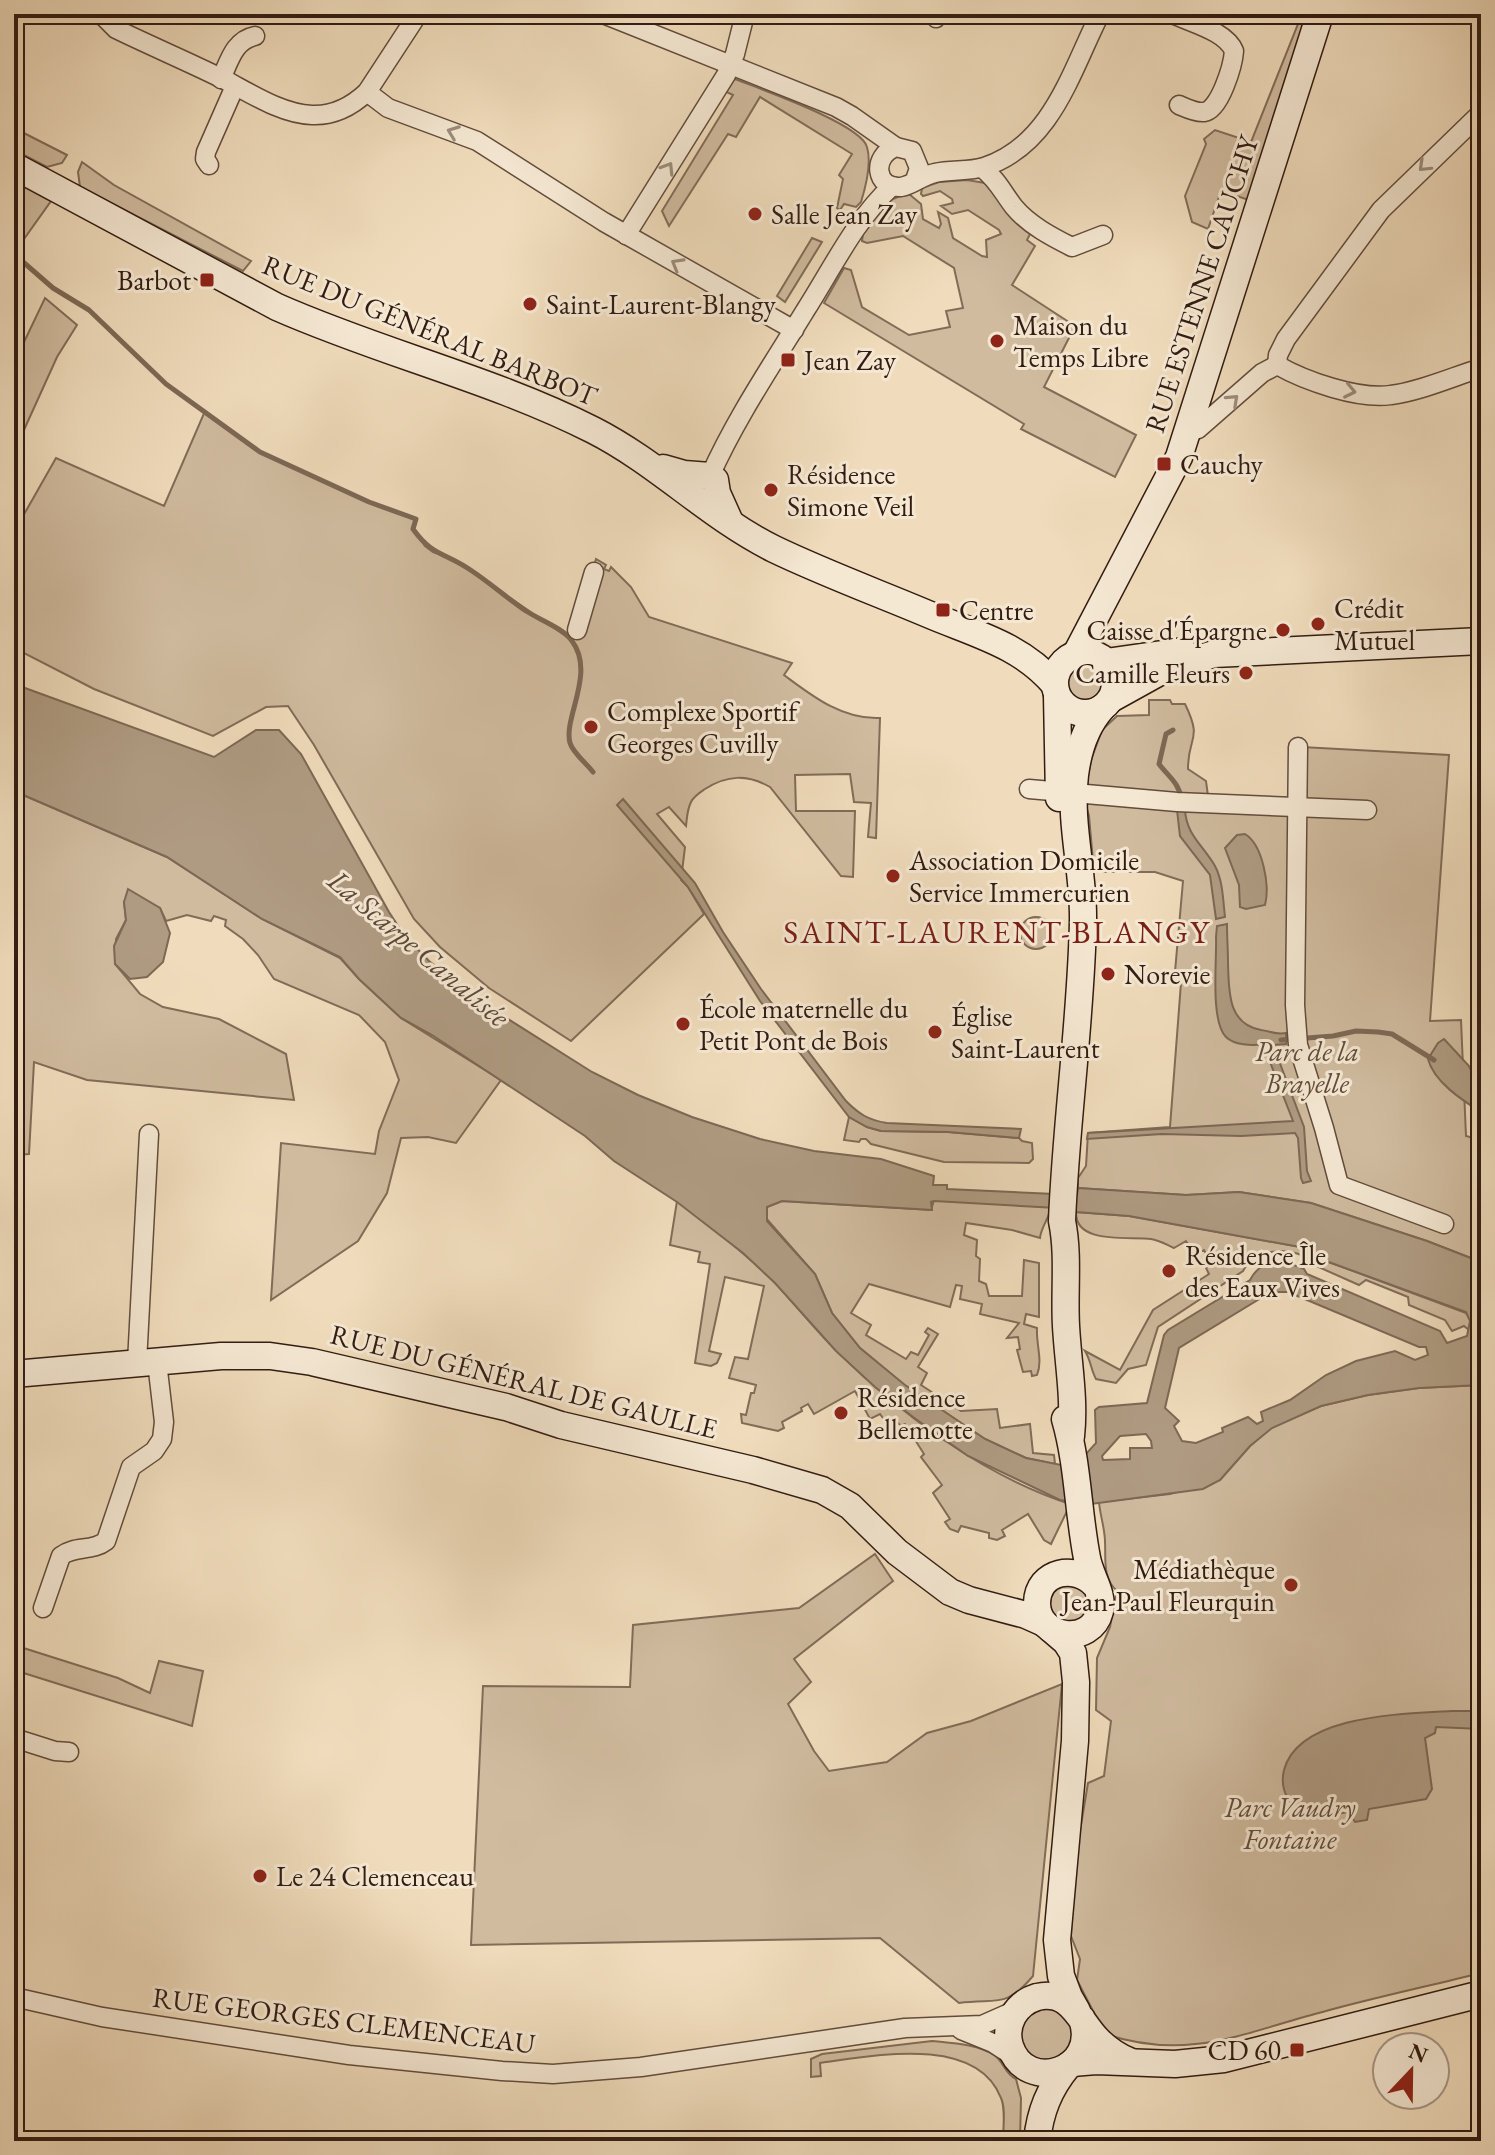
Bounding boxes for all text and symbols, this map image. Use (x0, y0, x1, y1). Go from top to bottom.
one-way arrow (447, 125, 461, 142)
street label: RUE ESTENNE CAUCHY (1136, 129, 1267, 437)
one-way arrow (1419, 157, 1433, 171)
one-way arrow (658, 162, 673, 177)
place label: Salle Jean Zay (771, 196, 918, 232)
marker: Salle Jean Zay (746, 205, 764, 223)
street label: RUE DU GÉNÉRAL BARBOT (257, 246, 603, 414)
one-way arrow (671, 258, 686, 274)
place label: Barbot (117, 262, 191, 298)
marker: Barbot (198, 271, 216, 289)
place label: Saint-Laurent-Blangy (546, 286, 776, 322)
marker: Saint-Laurent-Blangy (521, 295, 539, 313)
place label: Maison du Temps Libre (1013, 307, 1149, 375)
marker: Maison du Temps Libre (988, 332, 1006, 350)
place label: Jean Zay (802, 342, 897, 378)
marker: Jean Zay (779, 351, 797, 369)
one-way arrow (1344, 381, 1357, 398)
one-way arrow (1223, 395, 1238, 409)
place label: Cauchy (1180, 446, 1264, 482)
marker: Cauchy (1155, 455, 1173, 473)
place label: Résidence Simone Veil (787, 456, 915, 524)
marker: Résidence Simone Veil (762, 481, 780, 499)
place label: Crédit Mutuel (1334, 590, 1415, 658)
place label: Centre (959, 592, 1034, 628)
marker: Centre (934, 601, 952, 619)
place label: Caisse d'Épargne (1087, 612, 1267, 648)
marker: Crédit Mutuel (1309, 615, 1327, 633)
marker: Caisse d'Épargne (1274, 621, 1292, 639)
place label: Camille Fleurs (1075, 655, 1230, 691)
marker: Camille Fleurs (1237, 664, 1255, 682)
place label: Complexe Sportif Georges Cuvilly (607, 693, 800, 761)
marker: Complexe Sportif Georges Cuvilly (582, 718, 600, 736)
place label: Association Domicile Service Immercurien (908, 842, 1139, 910)
water label: La Scarpe Canalisée (319, 860, 519, 1036)
marker: Association Domicile Service Immercurien (884, 867, 902, 885)
district label: SAINT-LAURENT-BLANGY (783, 911, 1211, 953)
place label: Norevie (1124, 956, 1210, 992)
marker: Norevie (1099, 965, 1117, 983)
place label: École maternelle du Petit Pont de Bois (699, 990, 908, 1058)
place label: Église Saint-Laurent (951, 998, 1100, 1066)
marker: École maternelle du Petit Pont de Bois (674, 1015, 692, 1033)
marker: Église Saint-Laurent (926, 1023, 944, 1041)
park label: Parc de la Brayelle (1255, 1033, 1359, 1101)
place label: Résidence Île des Eaux Vives (1185, 1237, 1340, 1305)
marker: Résidence Île des Eaux Vives (1160, 1262, 1178, 1280)
street label: RUE DU GÉNÉRAL DE GAULLE (327, 1315, 721, 1447)
place label: Résidence Bellemotte (857, 1379, 973, 1447)
marker: Résidence Bellemotte (832, 1404, 850, 1422)
place label: Médiathèque Jean-Paul Fleurquin (1060, 1551, 1275, 1619)
marker: Médiathèque Jean-Paul Fleurquin (1282, 1576, 1300, 1594)
park label: Parc Vaudry Fontaine (1224, 1789, 1356, 1857)
place label: Le 24 Clemenceau (276, 1858, 474, 1894)
marker: Le 24 Clemenceau (251, 1867, 269, 1885)
street label: RUE GEORGES CLEMENCEAU (151, 1979, 538, 2061)
north arrow (1371, 2031, 1451, 2111)
place label: CD 60 (1208, 2032, 1281, 2068)
text: N (1405, 2036, 1432, 2070)
marker: CD 60 (1288, 2041, 1306, 2059)

